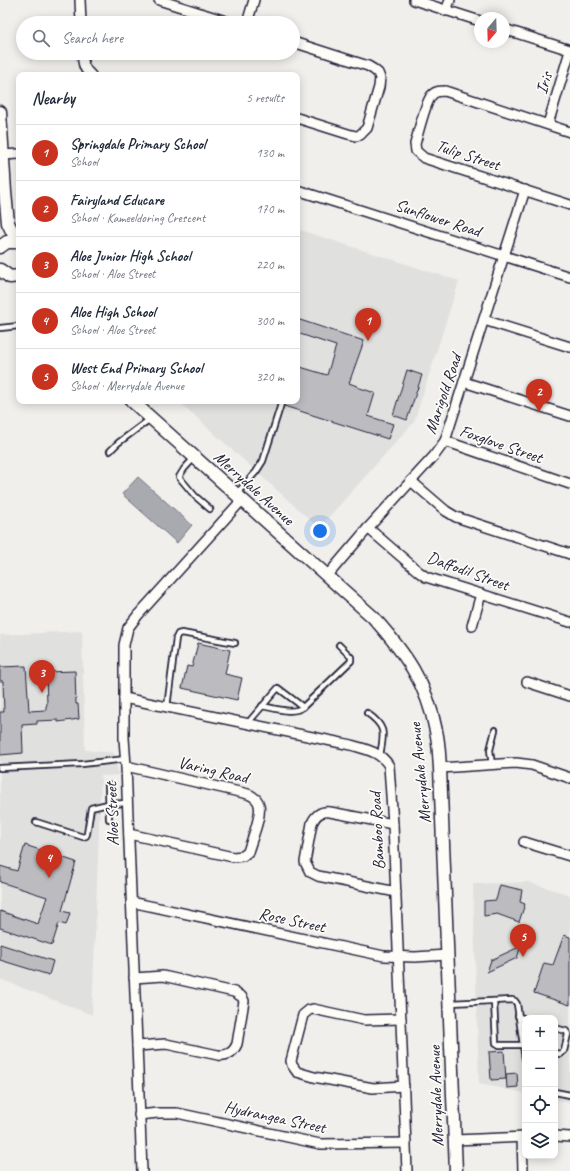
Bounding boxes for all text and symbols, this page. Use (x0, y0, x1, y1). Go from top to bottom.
north arrow (474, 12, 510, 48)
search box (16, 16, 300, 60)
icon: search (30, 27, 52, 49)
text: Search here (62, 29, 123, 48)
street label: Iris (531, 68, 558, 96)
text: Nearby (32, 88, 75, 109)
text: 5 results (246, 90, 284, 106)
text: Springdale Primary School (70, 135, 205, 154)
street label: Tulip Street (433, 135, 505, 176)
text: 1 (42, 145, 48, 161)
text: 130 m (256, 145, 284, 161)
text: School (70, 154, 98, 170)
text: Fairyland Educare (70, 191, 164, 210)
street label: Sunflower Road (393, 194, 486, 242)
text: 2 (42, 201, 48, 217)
text: 170 m (256, 201, 284, 217)
text: School · Kameeldoring Crescent (70, 210, 205, 226)
text: Aloe Junior High School (70, 247, 190, 266)
text: 3 (42, 257, 48, 273)
text: 220 m (256, 257, 284, 273)
text: School · Aloe Street (70, 266, 155, 282)
text: Aloe High School (70, 303, 155, 322)
pin: 1 (355, 308, 381, 341)
text: 4 (42, 313, 48, 329)
text: 300 m (256, 313, 284, 329)
text: School · Aloe Street (70, 322, 155, 338)
street label: Marigold Road (420, 348, 468, 437)
text: West End Primary School (70, 359, 202, 378)
text: 5 (42, 369, 48, 385)
text: 320 m (256, 369, 284, 385)
text: School · Merrydale Avenue (70, 378, 184, 394)
pin: 2 (526, 379, 552, 412)
street label: Foxglove Street (457, 420, 547, 469)
street label: Merrydale Avenue (209, 446, 300, 531)
your location (310, 521, 330, 541)
street label: Daffodil Street (424, 547, 514, 596)
pin: 3 (29, 660, 55, 693)
street label: Merrydale Avenue (404, 720, 436, 824)
street label: Varing Road (176, 752, 252, 789)
street label: Aloe Street (100, 779, 124, 846)
street label: Bamboo Road (364, 789, 390, 870)
pin: 4 (36, 845, 62, 878)
street label: Rose Street (257, 903, 329, 938)
pin: 5 (510, 924, 536, 957)
map controls (522, 1015, 558, 1159)
button: + (522, 1015, 558, 1051)
street label: Merrydale Avenue (424, 1044, 448, 1147)
button: − (522, 1051, 558, 1087)
button: locate (522, 1087, 558, 1123)
street label: Hydrangea Street (223, 1096, 330, 1138)
button: layers (522, 1123, 558, 1159)

